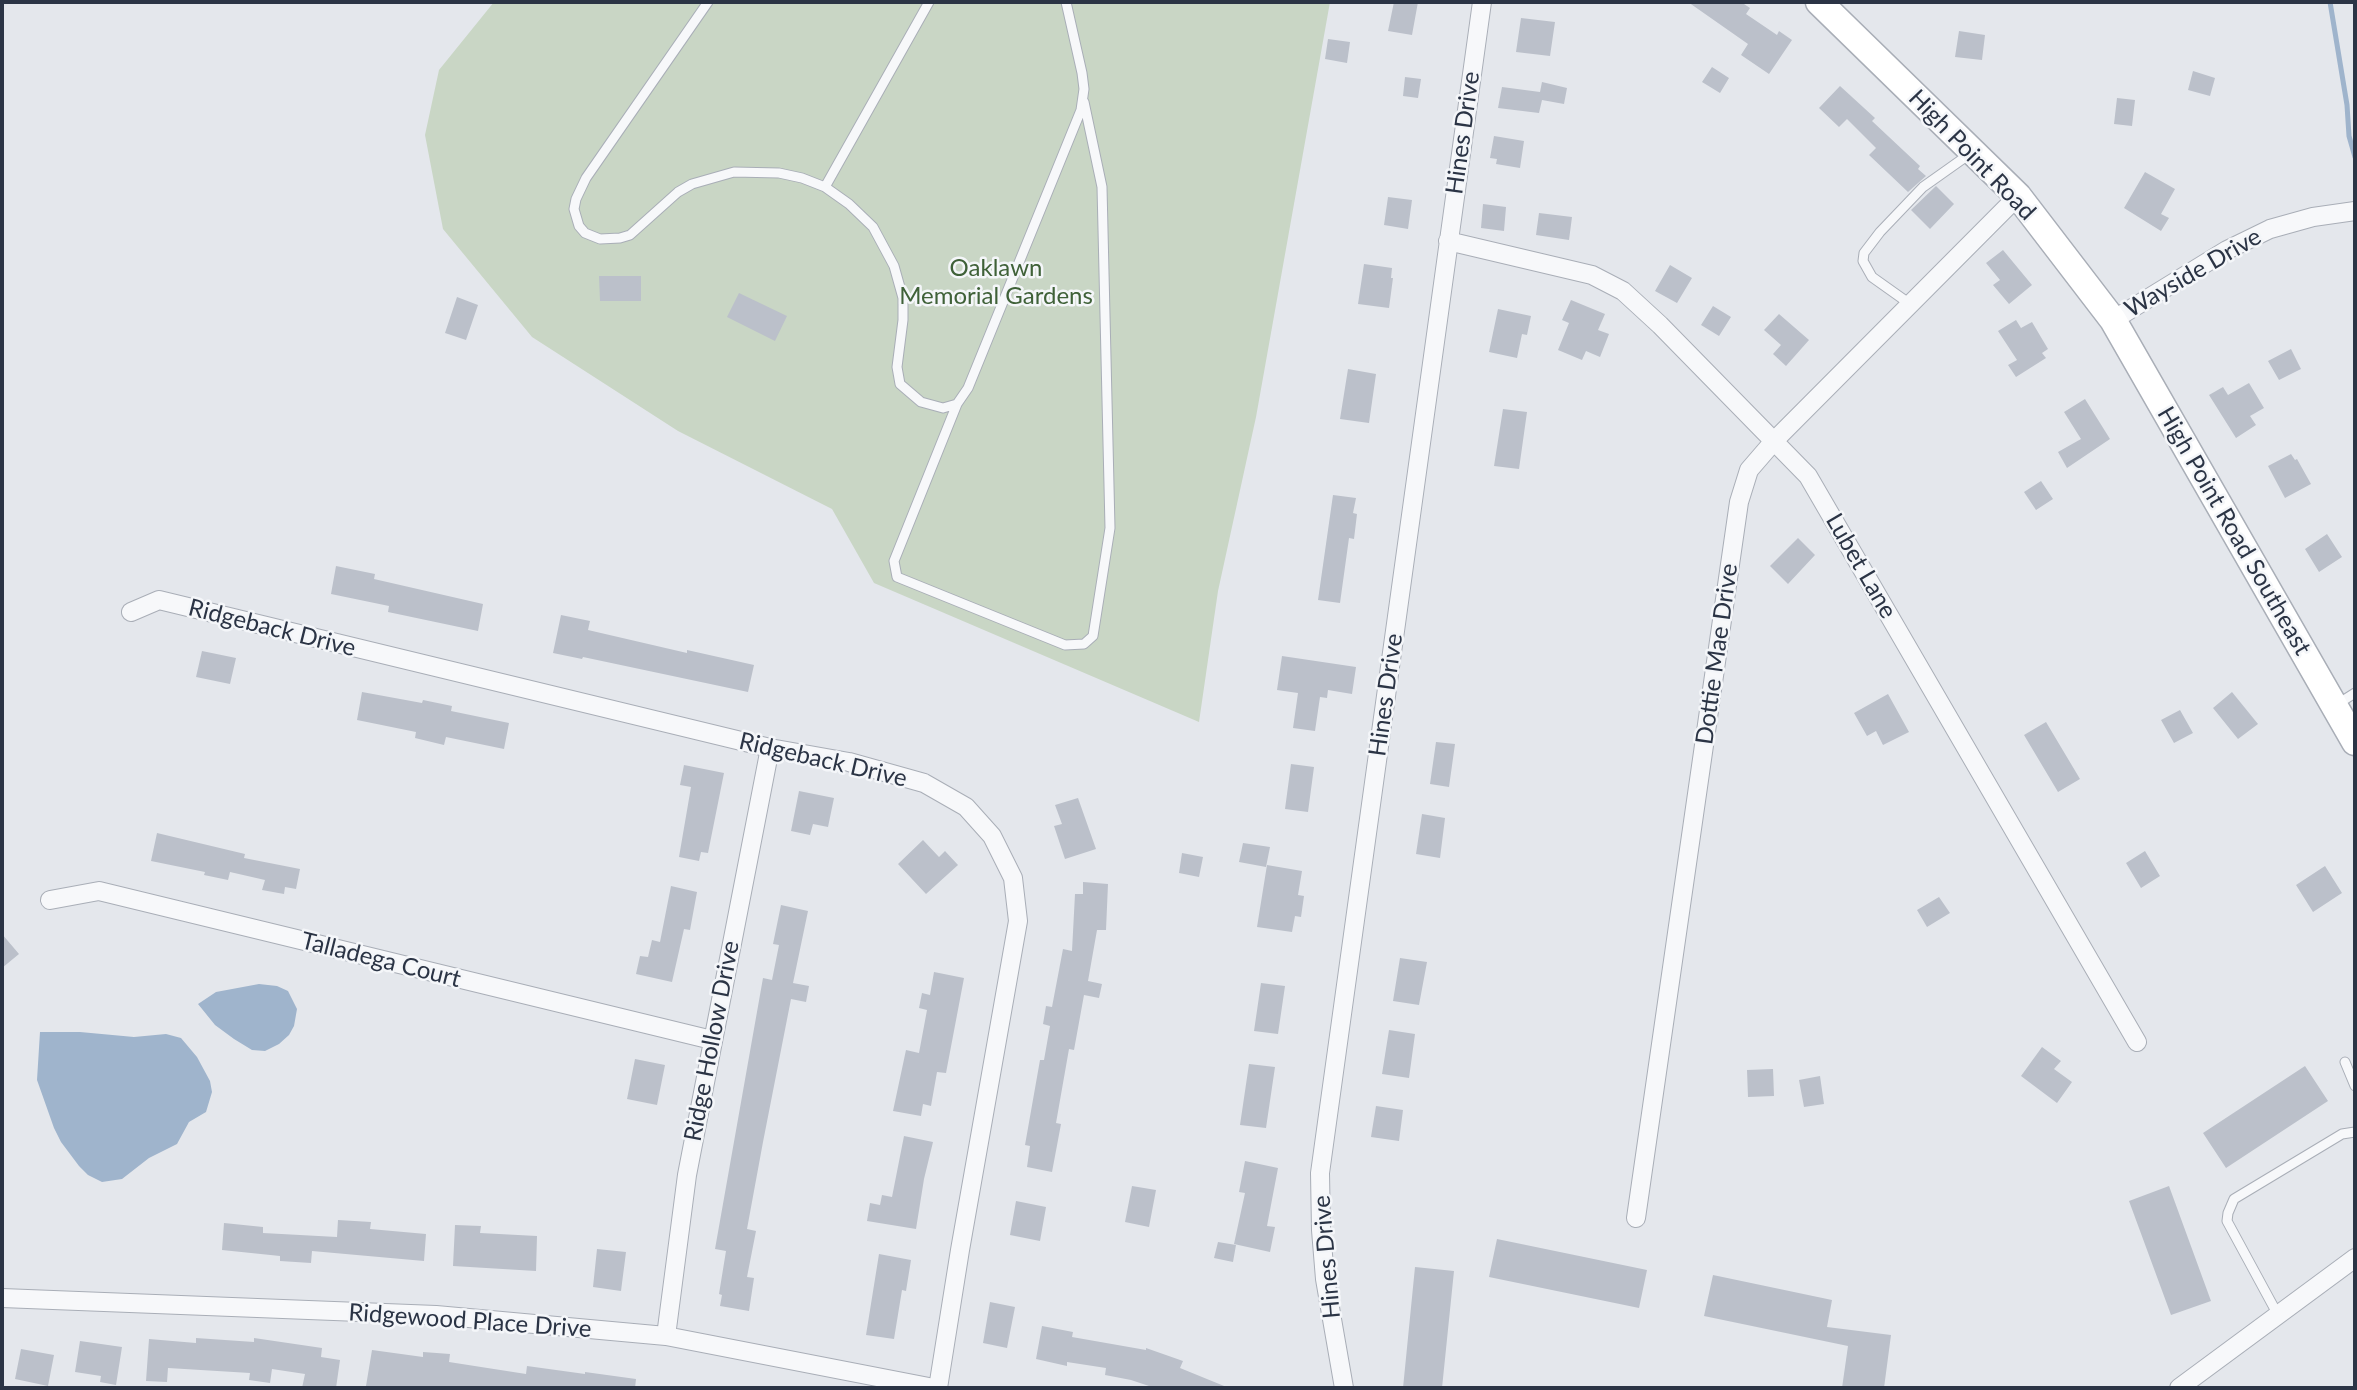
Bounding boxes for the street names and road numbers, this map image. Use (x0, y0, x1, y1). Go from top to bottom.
street label: Hines Drive (1440, 70, 1486, 196)
street label: High Point Road (1903, 84, 2041, 226)
street label: Wayside Drive (2120, 222, 2266, 324)
street label: High Point Road Southeast (2151, 402, 2317, 660)
street label: Lubet Lane (1820, 509, 1902, 623)
street label: Dottie Mae Drive (1690, 562, 1744, 746)
street label: Ridgeback Drive (185, 593, 359, 663)
street label: Hines Drive (1363, 632, 1409, 758)
street label: Ridgeback Drive (736, 727, 910, 793)
street label: Talladega Court (298, 926, 464, 994)
street label: Ridge Hollow Drive (678, 938, 746, 1144)
street label: Hines Drive (1307, 1194, 1347, 1320)
street label: Ridgewood Place Drive (347, 1298, 593, 1344)

